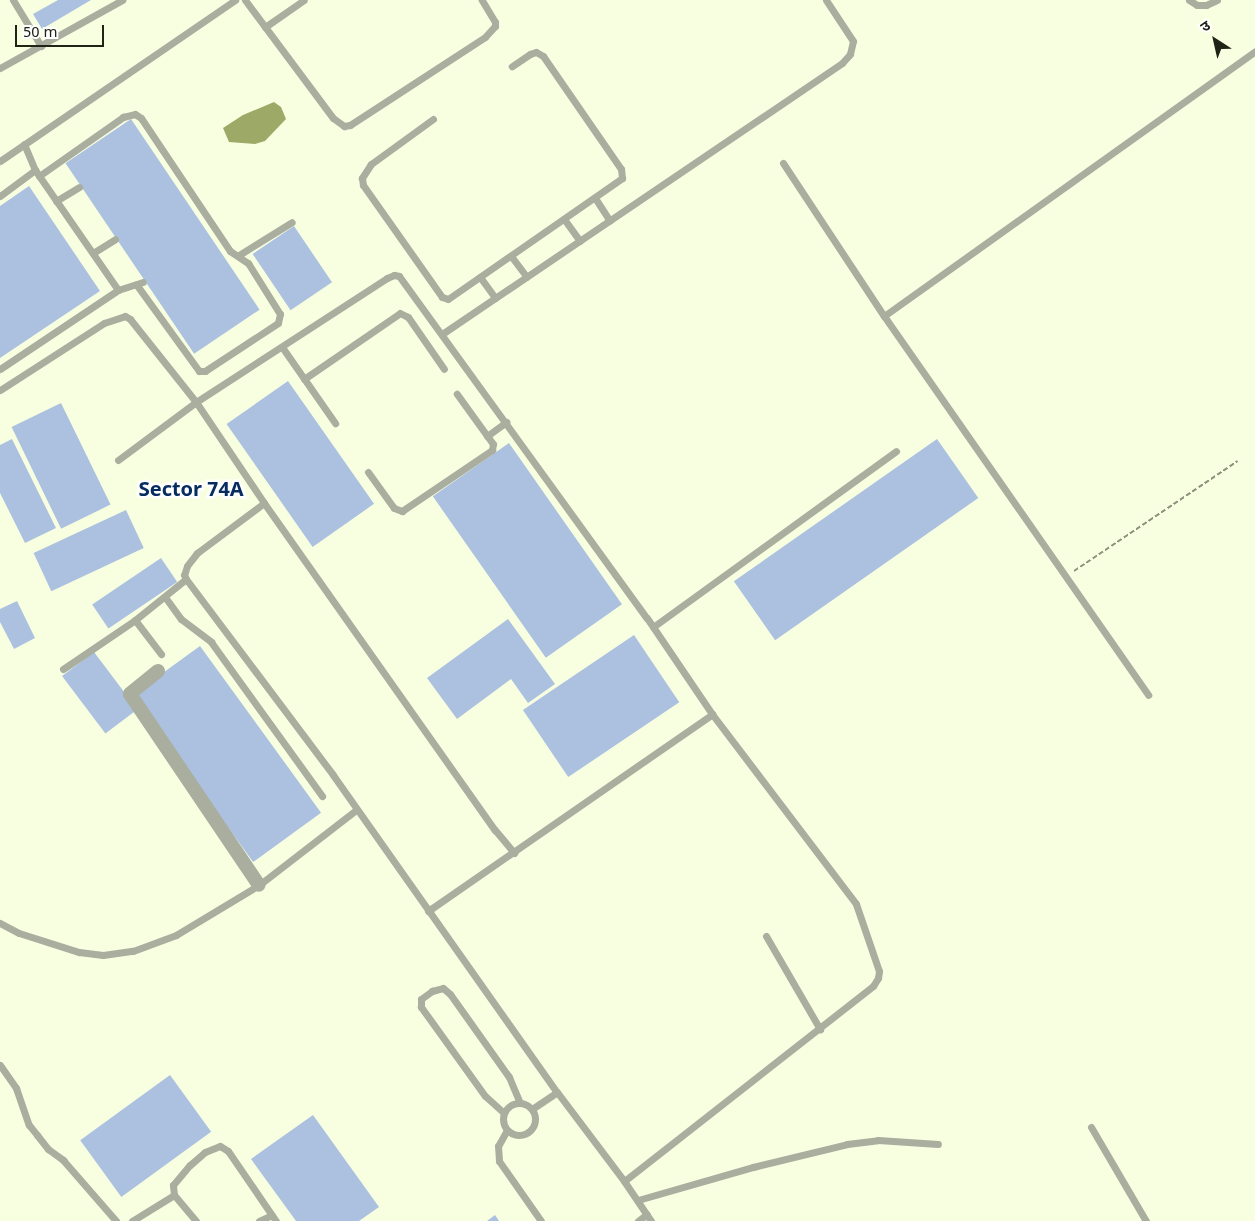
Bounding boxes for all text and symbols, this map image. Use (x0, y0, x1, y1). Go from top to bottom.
scale bar (18, 15, 106, 47)
north arrow (1190, 15, 1240, 65)
text: उ (1197, 17, 1215, 37)
text: 50 m (23, 24, 57, 43)
district label: Sector 74A (138, 479, 244, 503)

